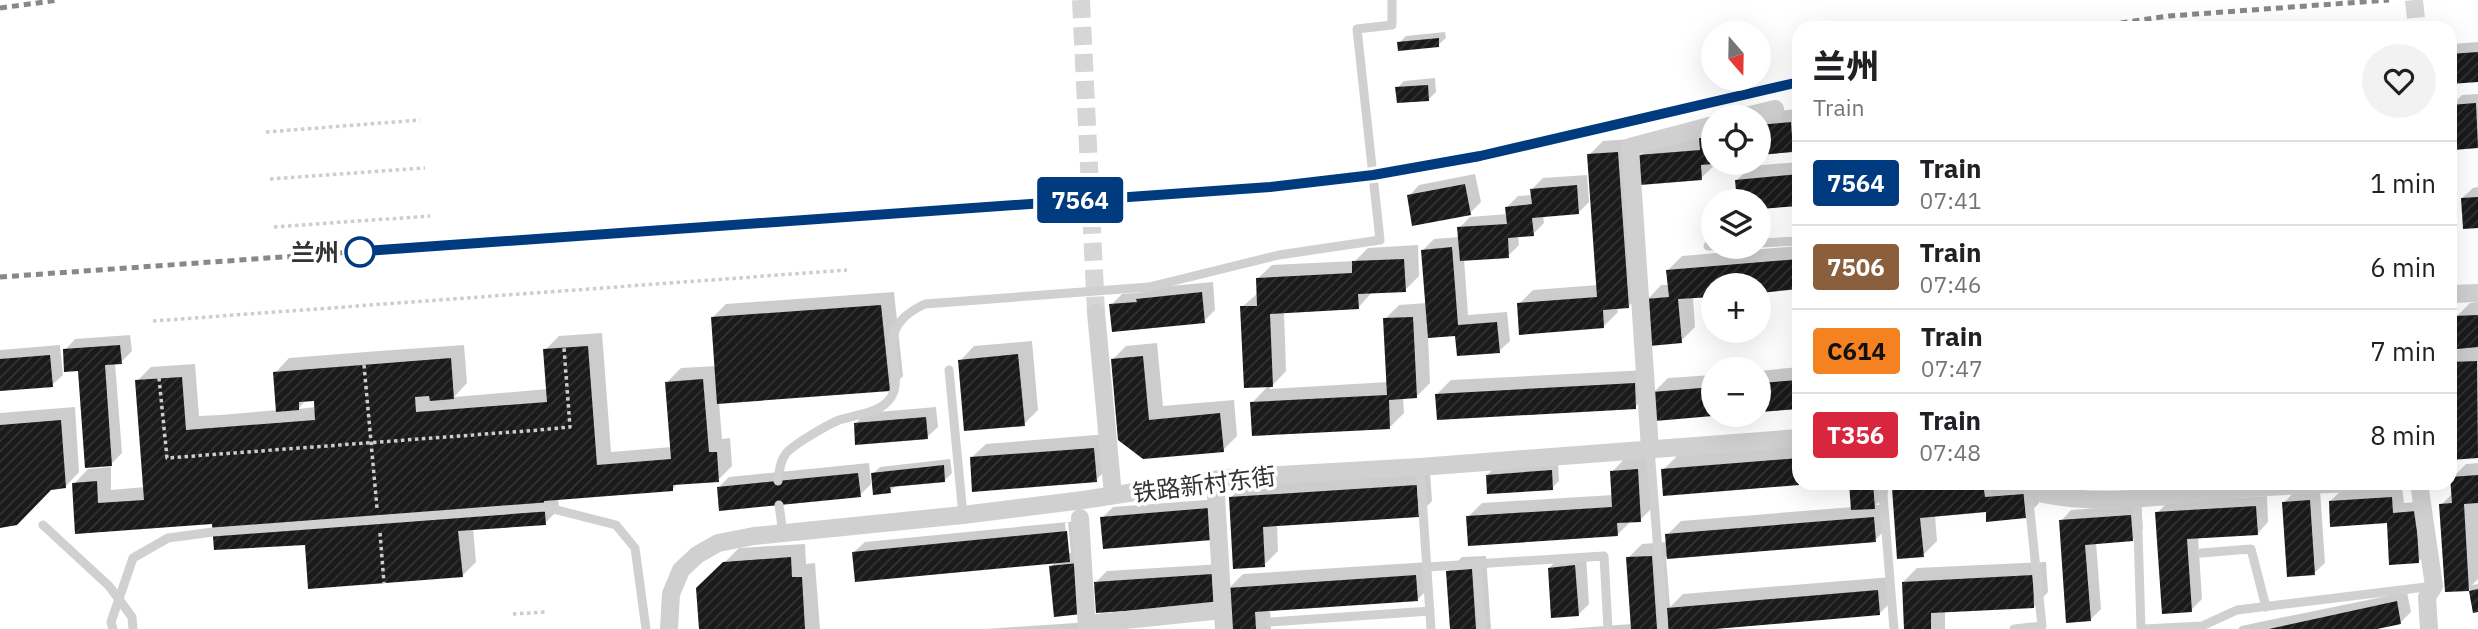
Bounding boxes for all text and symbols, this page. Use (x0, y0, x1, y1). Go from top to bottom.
north arrow (1701, 21, 1771, 91)
map controls (1701, 21, 1771, 427)
text: 兰州 (1813, 44, 1879, 87)
button: heart (2362, 44, 2436, 118)
text: Train (1813, 92, 1865, 122)
button: locate (1701, 105, 1771, 175)
text: Train (1920, 151, 1982, 185)
text: 1 min (2370, 166, 2436, 200)
text: 7564 (1827, 167, 1885, 199)
line badge: 7564 (1031, 177, 1129, 223)
text: 7564 (1051, 184, 1109, 216)
text: 07:41 (1920, 185, 1982, 215)
button: layers (1701, 189, 1771, 259)
text: Train (1920, 235, 1982, 269)
place label: 兰州 (291, 236, 339, 268)
marker: 兰州 (345, 237, 375, 267)
text: 6 min (2370, 250, 2436, 284)
text: 7506 (1827, 251, 1885, 283)
text: 07:46 (1920, 269, 1982, 299)
button: + (1701, 273, 1771, 343)
text: Train (1921, 319, 1983, 353)
text: 7 min (2370, 334, 2436, 368)
text: C614 (1827, 335, 1886, 367)
text: 07:47 (1921, 353, 1983, 383)
button: − (1701, 357, 1771, 427)
text: Train (1919, 403, 1981, 437)
text: 8 min (2370, 418, 2436, 452)
text: T356 (1827, 419, 1884, 451)
text: 07:48 (1919, 437, 1981, 467)
street label: 铁路新村东街 (1131, 459, 1277, 509)

